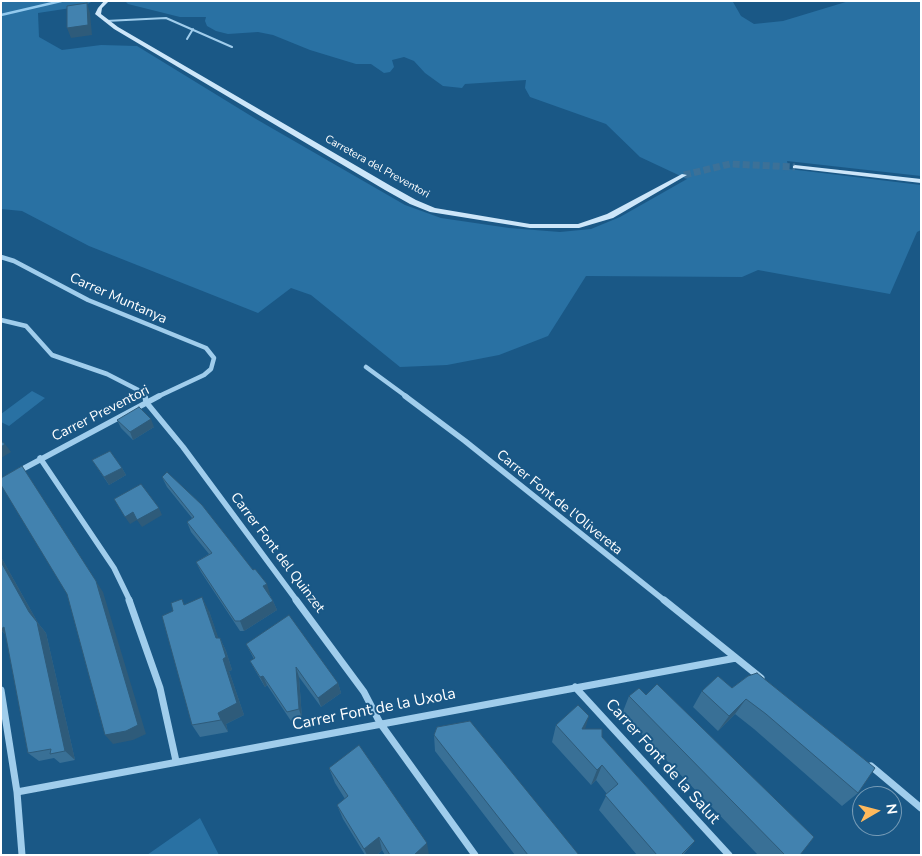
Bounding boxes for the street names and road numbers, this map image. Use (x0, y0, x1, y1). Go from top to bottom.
street label: Carretera del Preventori (322, 133, 432, 201)
street label: Carrer Muntanya (67, 270, 169, 328)
street label: Carrer Preventori (50, 382, 152, 446)
street label: Carrer Font de l'Olivereta (492, 447, 626, 559)
street label: Carrer Font del Quinzet (226, 490, 328, 616)
street label: Carrer Font de la Uxola (291, 685, 457, 735)
street label: Carrer Font de la Salut (601, 695, 723, 829)

